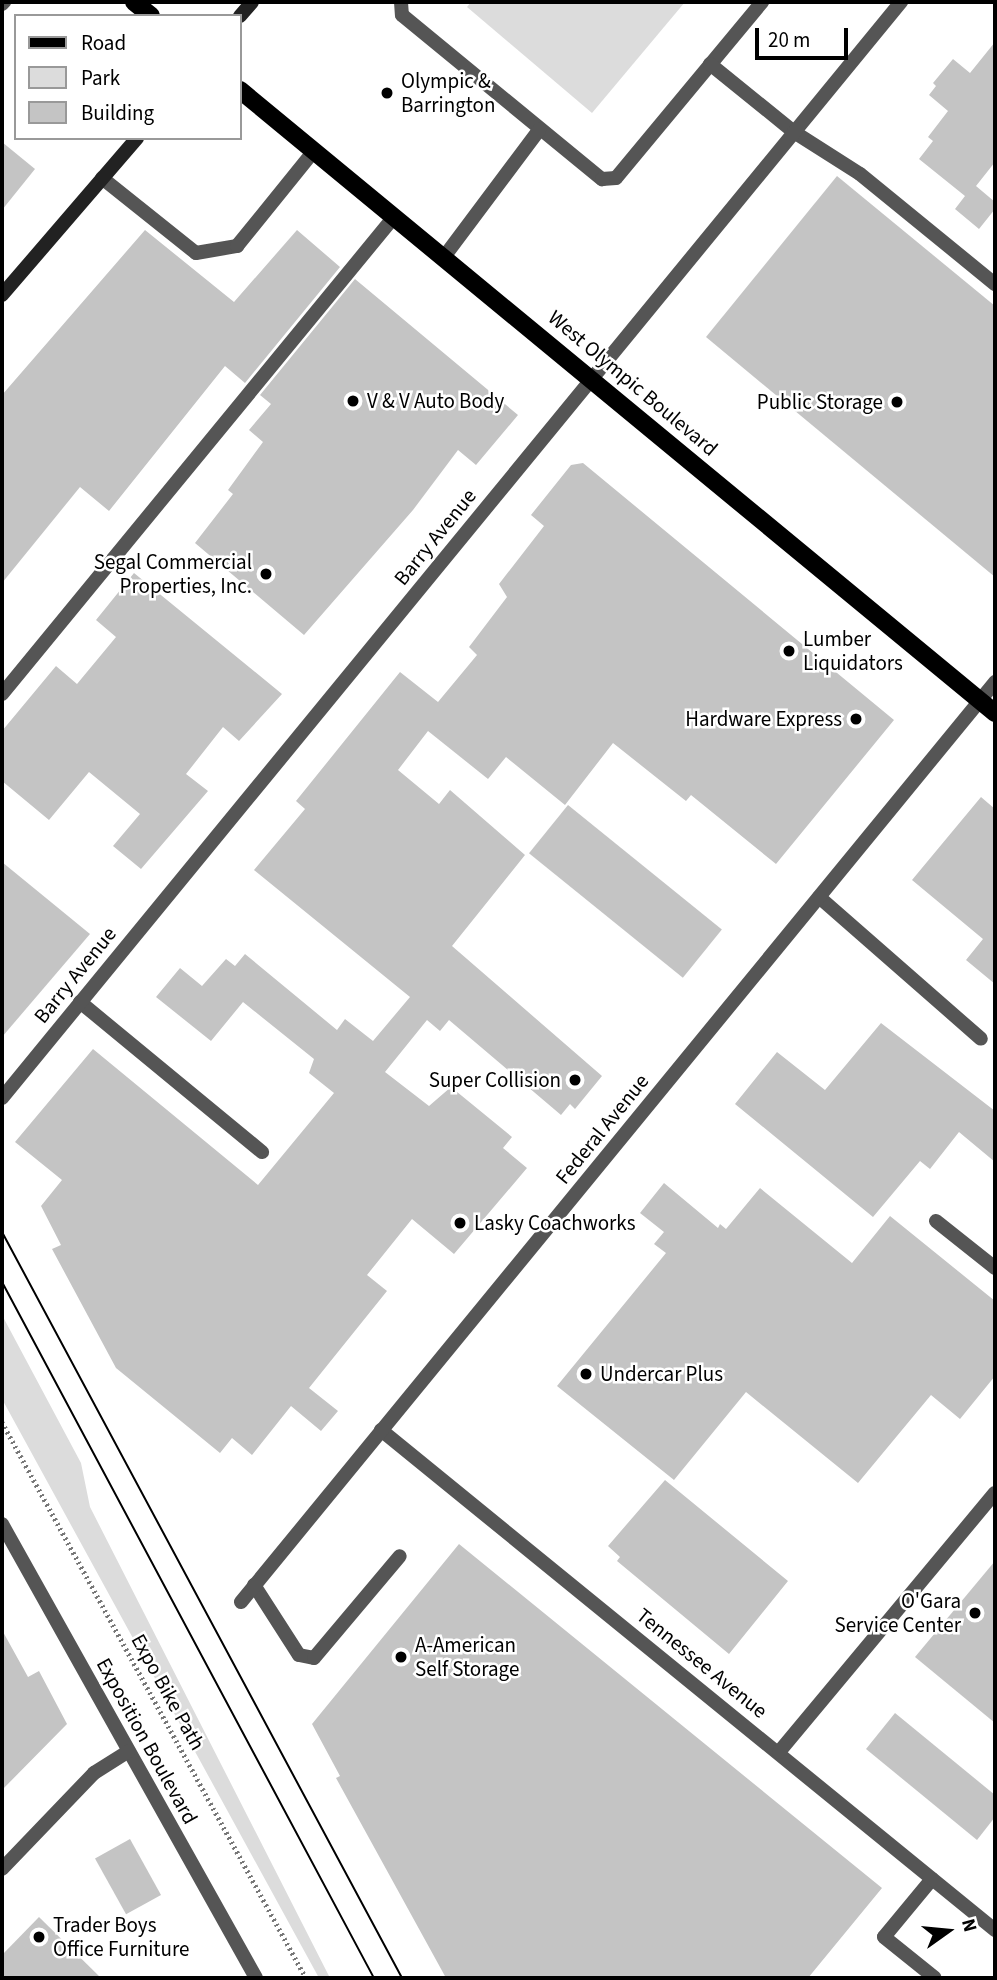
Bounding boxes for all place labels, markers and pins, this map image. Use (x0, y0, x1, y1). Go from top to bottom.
place label: Olympic & Barrington (401, 68, 495, 118)
marker: Olympic & Barrington (379, 85, 395, 101)
place label: V & V Auto Body (367, 388, 504, 414)
place label: Public Storage (757, 389, 883, 415)
marker: V & V Auto Body (345, 393, 361, 409)
marker: Public Storage (889, 394, 905, 410)
place label: Segal Commercial Properties, Inc. (94, 549, 252, 599)
marker: Segal Commercial Properties, Inc. (258, 566, 274, 582)
place label: Lumber Liquidators (803, 626, 903, 676)
marker: Lumber Liquidators (781, 643, 797, 659)
place label: Hardware Express (685, 706, 842, 732)
marker: Hardware Express (848, 711, 864, 727)
place label: Super Collision (429, 1067, 561, 1093)
marker: Super Collision (567, 1072, 583, 1088)
place label: Lasky Coachworks (474, 1210, 636, 1236)
marker: Lasky Coachworks (452, 1215, 468, 1231)
place label: Undercar Plus (600, 1361, 723, 1387)
marker: Undercar Plus (578, 1366, 594, 1382)
place label: O'Gara Service Center (834, 1588, 961, 1638)
marker: O'Gara Service Center (967, 1605, 983, 1621)
place label: A-American Self Storage (415, 1632, 519, 1682)
marker: A-American Self Storage (393, 1649, 409, 1665)
place label: Trader Boys Office Furniture (53, 1912, 189, 1962)
marker: Trader Boys Office Furniture (31, 1929, 47, 1945)

